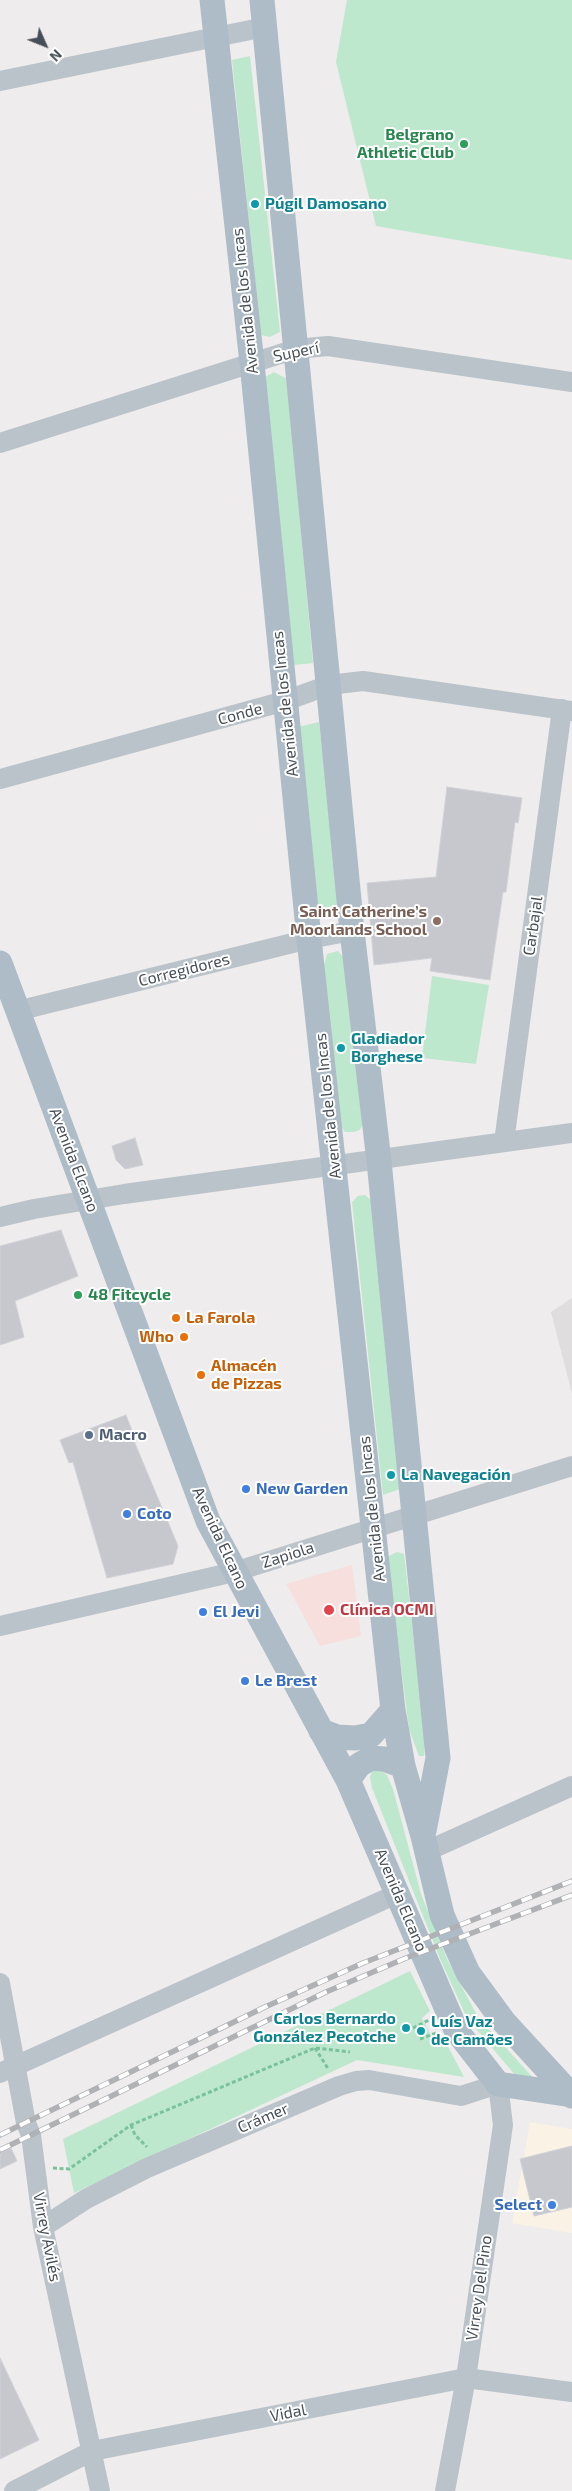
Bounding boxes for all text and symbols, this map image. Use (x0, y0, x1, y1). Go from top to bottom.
north arrow (20, 20, 70, 70)
text: N (47, 46, 66, 65)
place label: Belgrano Athletic Club (357, 125, 454, 163)
marker: Belgrano Athletic Club (458, 138, 470, 150)
place label: Púgil Damosano (265, 194, 387, 214)
marker: Púgil Damosano (249, 198, 261, 210)
street label: Avenida de los Incas (228, 227, 262, 375)
street label: Superí (271, 338, 321, 366)
street label: Avenida de los Incas (268, 630, 302, 778)
street label: Conde (216, 699, 264, 729)
street label: Carbajal (519, 895, 547, 957)
place label: Saint Catherine’s Moorlands School (290, 902, 427, 940)
marker: Saint Catherine’s Moorlands School (431, 915, 443, 927)
street label: Corregidores (136, 949, 232, 991)
place label: Gladiador Borghese (351, 1029, 425, 1067)
street label: Avenida de los Incas (311, 1032, 345, 1180)
marker: Gladiador Borghese (335, 1042, 347, 1054)
street label: Avenida Elcano (45, 1105, 103, 1215)
place label: 48 Fitcycle (88, 1285, 171, 1305)
marker: 48 Fitcycle (72, 1289, 84, 1301)
place label: La Farola (186, 1308, 255, 1328)
marker: La Farola (170, 1312, 182, 1324)
place label: Who (139, 1327, 174, 1347)
marker: Who (178, 1331, 190, 1343)
place label: Almacén de Pizzas (211, 1356, 282, 1394)
marker: Almacén de Pizzas (195, 1369, 207, 1381)
place label: Macro (99, 1425, 147, 1445)
marker: Macro (83, 1429, 95, 1441)
street label: Avenida de los Incas (355, 1435, 389, 1583)
place label: La Navegación (401, 1465, 511, 1485)
marker: La Navegación (385, 1469, 397, 1481)
place label: New Garden (256, 1479, 348, 1499)
marker: New Garden (240, 1483, 252, 1495)
street label: Avenida Elcano (188, 1484, 252, 1592)
place label: Coto (137, 1504, 172, 1524)
marker: Coto (121, 1508, 133, 1520)
street label: Zapiola (259, 1538, 317, 1572)
place label: Clínica OCMI (340, 1600, 434, 1620)
place label: El Jevi (213, 1602, 259, 1622)
marker: Clínica OCMI (322, 1603, 336, 1617)
marker: El Jevi (197, 1606, 209, 1618)
place label: Le Brest (255, 1671, 317, 1691)
marker: Le Brest (239, 1675, 251, 1687)
street label: Avenida Elcano (371, 1846, 431, 1954)
place label: Carlos Bernardo González Pecotche (253, 2009, 396, 2047)
place label: Luís Vaz de Camões (431, 2012, 513, 2050)
marker: Carlos Bernardo González Pecotche (400, 2022, 412, 2034)
marker: Luís Vaz de Camões (415, 2025, 427, 2037)
street label: Crámer (235, 2099, 291, 2137)
street label: Virrey Avilés (29, 2191, 65, 2283)
place label: Select (495, 2195, 542, 2215)
marker: Select (546, 2199, 558, 2211)
street label: Virrey Del Pino (462, 2234, 496, 2342)
street label: Vidal (268, 2400, 308, 2426)

